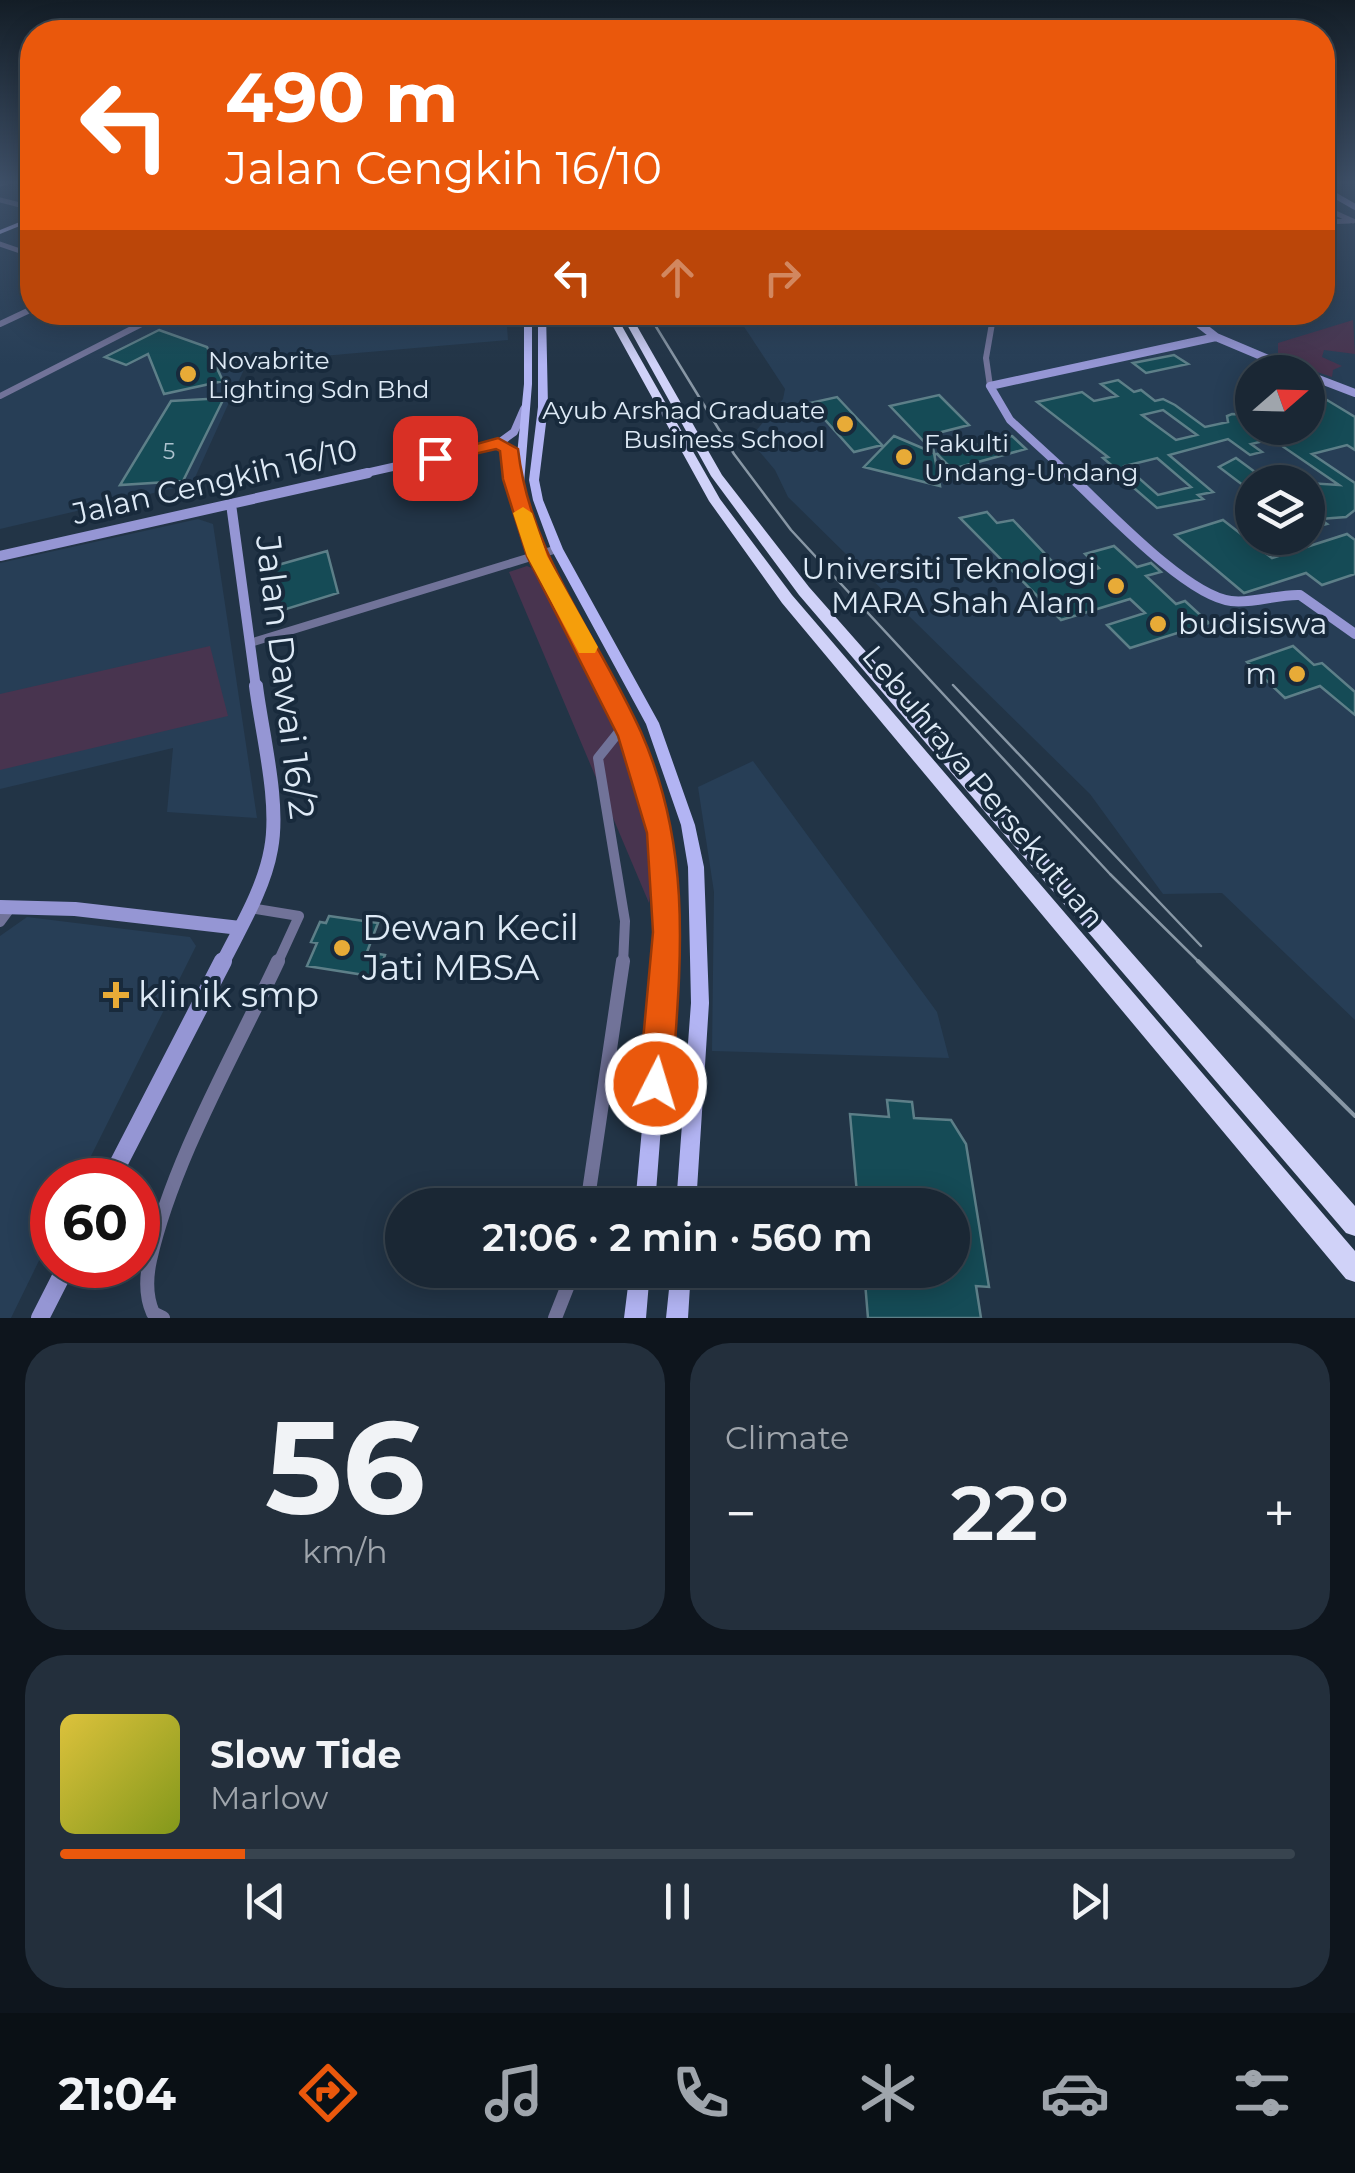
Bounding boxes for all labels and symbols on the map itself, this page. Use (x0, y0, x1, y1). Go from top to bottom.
place label: Novabrite Lighting Sdn Bhd (208, 345, 429, 404)
north arrow (1235, 355, 1325, 445)
marker: Novabrite Lighting Sdn Bhd (177, 363, 199, 385)
place label: Ayub Arshad Graduate Business School (542, 395, 825, 454)
marker: Ayub Arshad Graduate Business School (834, 413, 856, 435)
pin (393, 416, 478, 501)
place label: Fakulti Undang-Undang (924, 428, 1138, 487)
street label: Jalan Cengkih 16/10 (68, 431, 361, 533)
house number: 5 (163, 438, 175, 465)
marker: Fakulti Undang-Undang (893, 446, 915, 468)
street label: Jalan Dawai 16/2 (247, 532, 324, 821)
place label: Universiti Teknologi MARA Shah Alam (801, 550, 1096, 621)
marker: Universiti Teknologi MARA Shah Alam (1105, 575, 1127, 597)
place label: budisiswa (1178, 605, 1327, 642)
marker: budisiswa (1147, 613, 1169, 635)
street label: Lebuhraya Persekutuan (854, 638, 1112, 936)
place label: m (1245, 655, 1277, 692)
marker: m (1286, 663, 1308, 685)
place label: Dewan Kecil Jati MBSA (361, 906, 579, 989)
marker: Dewan Kecil Jati MBSA (331, 937, 353, 959)
place label: klinik smp (138, 973, 319, 1016)
marker: klinik smp (103, 982, 129, 1008)
position arrow (604, 1032, 708, 1136)
speed limit sign: 60 (30, 1158, 160, 1288)

